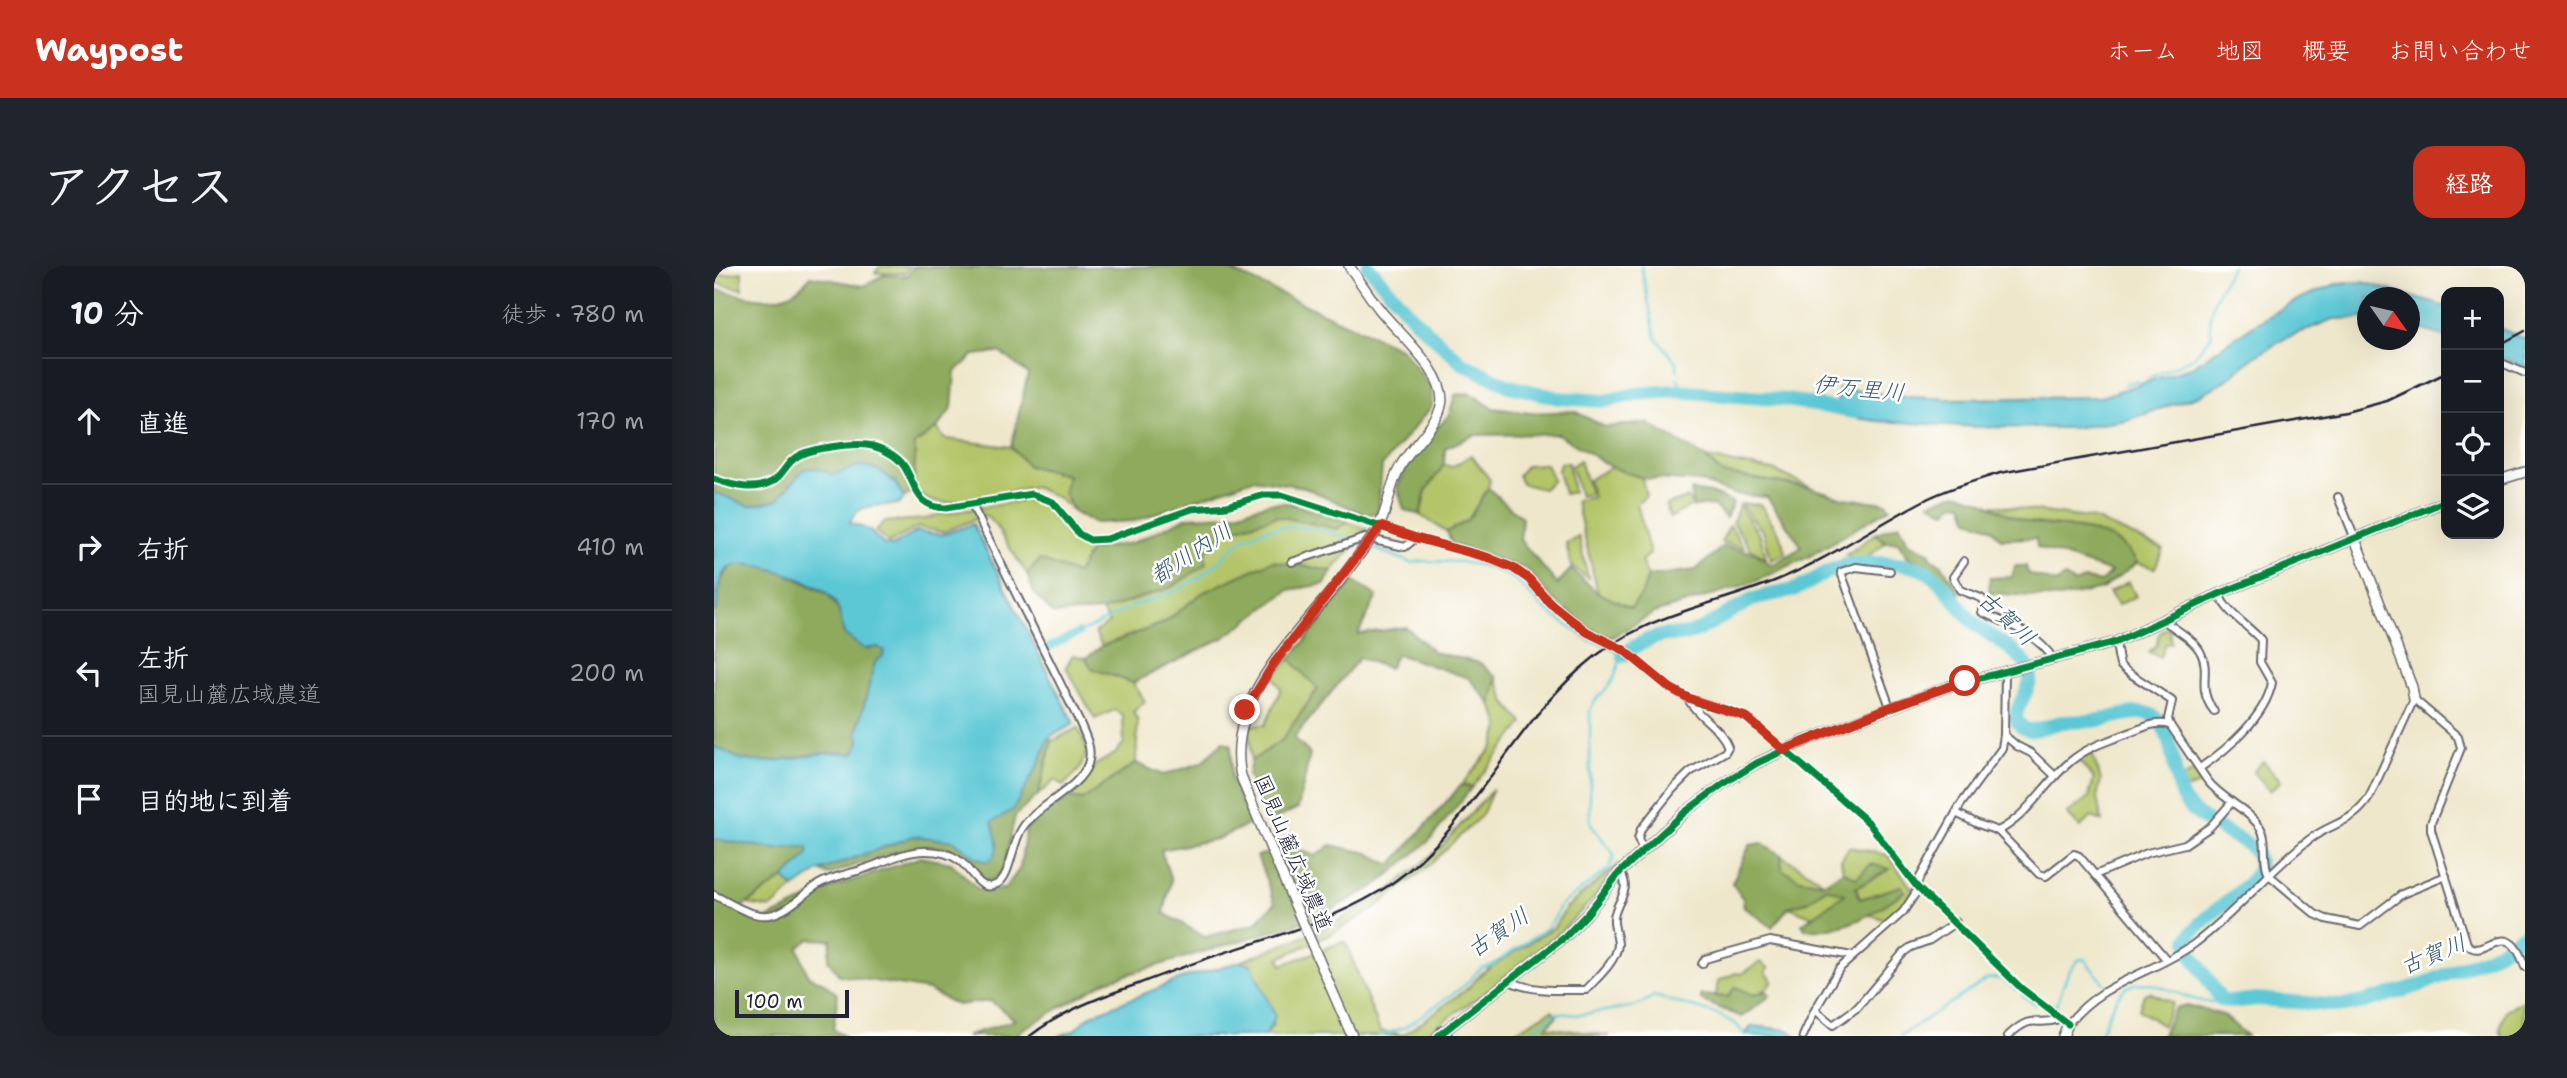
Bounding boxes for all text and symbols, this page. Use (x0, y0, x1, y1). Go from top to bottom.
text: Waypost (35, 27, 183, 72)
text: ホーム (2107, 35, 2178, 67)
text: 地図 (2216, 35, 2264, 67)
text: 概要 (2302, 35, 2350, 67)
text: お問い合わせ (2388, 35, 2532, 67)
button: 経路 (2413, 146, 2525, 218)
text: アクセス (42, 153, 235, 219)
north arrow (2357, 287, 2420, 350)
map controls (2441, 287, 2504, 539)
button: + (2441, 287, 2504, 350)
text: 10 分 (70, 293, 144, 334)
text: 徒歩 · 780 m (501, 299, 644, 329)
button: − (2441, 350, 2504, 413)
water label: 伊万里川 (1812, 368, 1906, 408)
icon: ahead (70, 402, 108, 440)
text: 直進 (137, 405, 189, 440)
text: 170 m (576, 406, 644, 436)
button: locate (2441, 413, 2504, 476)
button: layers (2441, 476, 2504, 539)
water label: 都川内川 (1144, 515, 1238, 591)
icon: right (70, 528, 108, 566)
text: 右折 (137, 531, 189, 566)
text: 410 m (576, 532, 644, 562)
water label: 古賀川 (1972, 584, 2042, 652)
text: 左折 (137, 640, 189, 675)
icon: left (70, 654, 108, 692)
text: 200 m (569, 658, 644, 688)
route start (1949, 665, 1980, 696)
text: 国見山麓広域農道 (137, 679, 321, 709)
route end (1229, 694, 1260, 725)
street label: 国見山麓広域農道 (1247, 770, 1339, 936)
icon: arrive (70, 780, 108, 818)
text: 目的地に到着 (137, 783, 293, 818)
water label: 古賀川 (1461, 900, 1535, 964)
water label: 古賀川 (2395, 927, 2471, 981)
scale bar (735, 987, 849, 1019)
text: 100 m (746, 989, 803, 1014)

